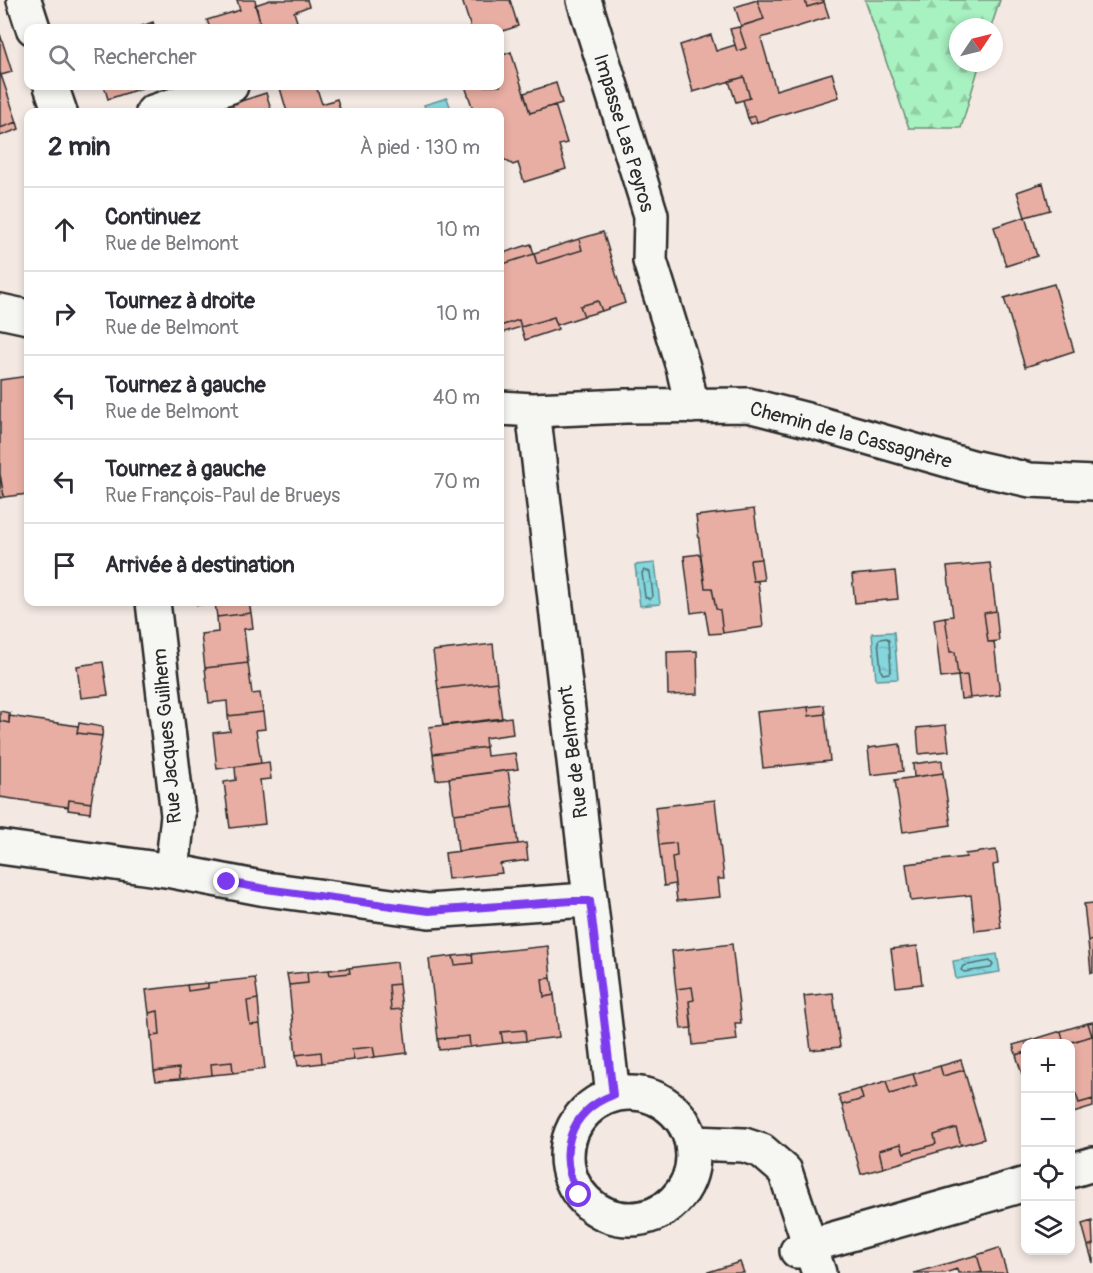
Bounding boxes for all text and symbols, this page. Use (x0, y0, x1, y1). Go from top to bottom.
north arrow (949, 18, 1003, 72)
search box (24, 24, 504, 90)
icon: search (45, 41, 78, 74)
text: Rechercher (93, 43, 197, 71)
street label: Impasse Las Peyros (588, 51, 660, 215)
text: 2 min (48, 131, 110, 163)
text: À pied · 130 m (360, 135, 480, 160)
text: Continuez (105, 203, 201, 231)
icon: ahead (48, 213, 81, 246)
text: 10 m (436, 217, 480, 242)
text: Rue de Belmont (105, 231, 238, 256)
text: Tournez à droite (105, 287, 255, 315)
icon: right (48, 297, 81, 330)
text: 10 m (436, 301, 480, 326)
text: Rue de Belmont (105, 315, 238, 340)
text: Tournez à gauche (105, 371, 266, 399)
icon: left (48, 381, 81, 414)
text: 40 m (433, 385, 480, 410)
street label: Chemin de la Cassagnère (747, 396, 955, 474)
text: Rue de Belmont (105, 399, 238, 424)
text: Tournez à gauche (105, 455, 266, 483)
icon: left (48, 465, 81, 498)
text: 70 m (434, 469, 480, 494)
text: Rue François-Paul de Brueys (105, 483, 340, 508)
icon: arrive (48, 549, 81, 582)
text: Arrivée à destination (105, 551, 295, 579)
street label: Rue Jacques Guilhem (147, 647, 187, 825)
street label: Rue de Belmont (552, 683, 594, 820)
route end (213, 868, 239, 894)
map controls (1021, 1039, 1075, 1255)
button: + (1021, 1039, 1075, 1093)
button: − (1021, 1093, 1075, 1147)
button: locate (1021, 1147, 1075, 1201)
route start (565, 1181, 591, 1207)
button: layers (1021, 1201, 1075, 1255)

